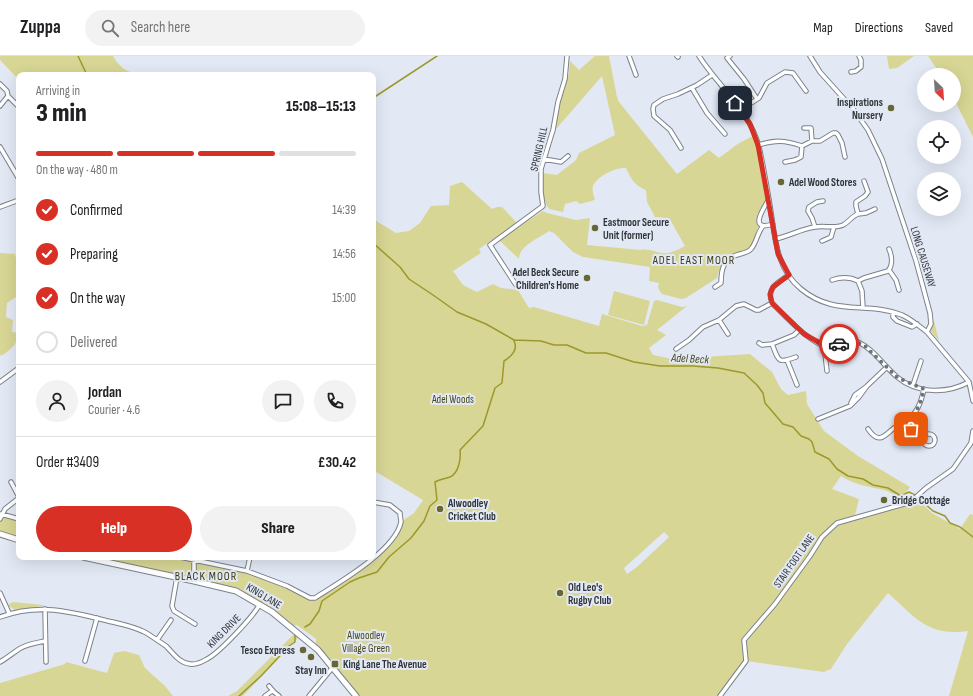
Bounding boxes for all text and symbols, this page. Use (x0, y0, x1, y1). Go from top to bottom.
search box (85, 10, 365, 46)
text: Zuppa (20, 16, 61, 39)
icon: search (99, 17, 121, 39)
text: Search here (131, 18, 190, 37)
text: Map (813, 19, 833, 36)
text: Directions (855, 19, 903, 36)
text: Saved (925, 19, 953, 36)
north arrow (917, 68, 961, 112)
map controls (917, 68, 961, 216)
text: Arriving in (36, 83, 80, 99)
pin (718, 86, 752, 120)
icon: home (724, 92, 746, 114)
place label: Inspirations Nursery (837, 96, 883, 122)
text: 15:08–15:13 (286, 97, 356, 116)
text: 3 min (36, 98, 87, 129)
marker: Inspirations Nursery (886, 103, 896, 113)
button: locate (917, 120, 961, 164)
street label: SPRING HILL (528, 125, 550, 173)
text: On the way · 480 m (36, 162, 118, 178)
button: layers (917, 172, 961, 216)
place label: Adel Wood Stores (788, 176, 857, 189)
marker: Adel Wood Stores (776, 177, 786, 187)
icon: check (36, 199, 58, 221)
text: Confirmed (70, 201, 123, 220)
text: 14:39 (332, 202, 356, 218)
place label: Eastmoor Secure Unit (former) (603, 216, 669, 242)
marker: Eastmoor Secure Unit (former) (590, 223, 600, 233)
street label: LONG CAUSEWAY (908, 225, 938, 289)
icon: check (36, 243, 58, 265)
text: Preparing (70, 245, 118, 264)
text: 14:56 (333, 246, 356, 262)
district label: ADEL EAST MOOR (652, 253, 735, 268)
place label: Adel Beck Secure Children's Home (511, 266, 579, 292)
marker: Adel Beck Secure Children's Home (582, 273, 592, 283)
icon: check (36, 287, 58, 309)
text: On the way (70, 289, 125, 308)
text: 15:00 (332, 290, 356, 306)
courier (819, 324, 859, 364)
text: Delivered (70, 333, 117, 352)
icon: car (828, 333, 850, 355)
water label: Adel Beck (670, 350, 710, 368)
button: person (36, 380, 78, 422)
button: chat (262, 380, 304, 422)
button: phone (314, 380, 356, 422)
text: Jordan (88, 383, 122, 402)
park label: Adel Woods (431, 393, 474, 406)
text: Courier · 4.6 (88, 402, 140, 418)
pin (894, 412, 928, 446)
icon: bag (900, 418, 922, 440)
text: Order #3409 (36, 453, 99, 472)
text: £30.42 (318, 453, 356, 472)
place label: Bridge Cottage (892, 494, 950, 507)
marker: Bridge Cottage (879, 495, 889, 505)
place label: Alwoodley Cricket Club (447, 497, 496, 523)
marker: Alwoodley Cricket Club (435, 504, 445, 514)
button: Help (36, 506, 192, 552)
button: Share (200, 506, 356, 552)
street label: STAIR FOOT LANE (771, 532, 817, 590)
district label: BLACK MOOR (175, 569, 237, 584)
street label: KING LANE (244, 580, 284, 612)
place label: Old Leo's Rugby Club (568, 581, 611, 607)
marker: Old Leo's Rugby Club (555, 588, 565, 598)
street label: KING DRIVE (204, 611, 244, 651)
park label: Alwoodley Village Green (342, 629, 390, 655)
place label: Tesco Express (240, 644, 295, 657)
marker: Tesco Express (298, 645, 308, 655)
marker: Stay Inn (306, 652, 316, 662)
place label: King Lane The Avenue (343, 658, 427, 671)
marker: King Lane The Avenue (330, 659, 340, 669)
place label: Stay Inn (295, 664, 327, 677)

